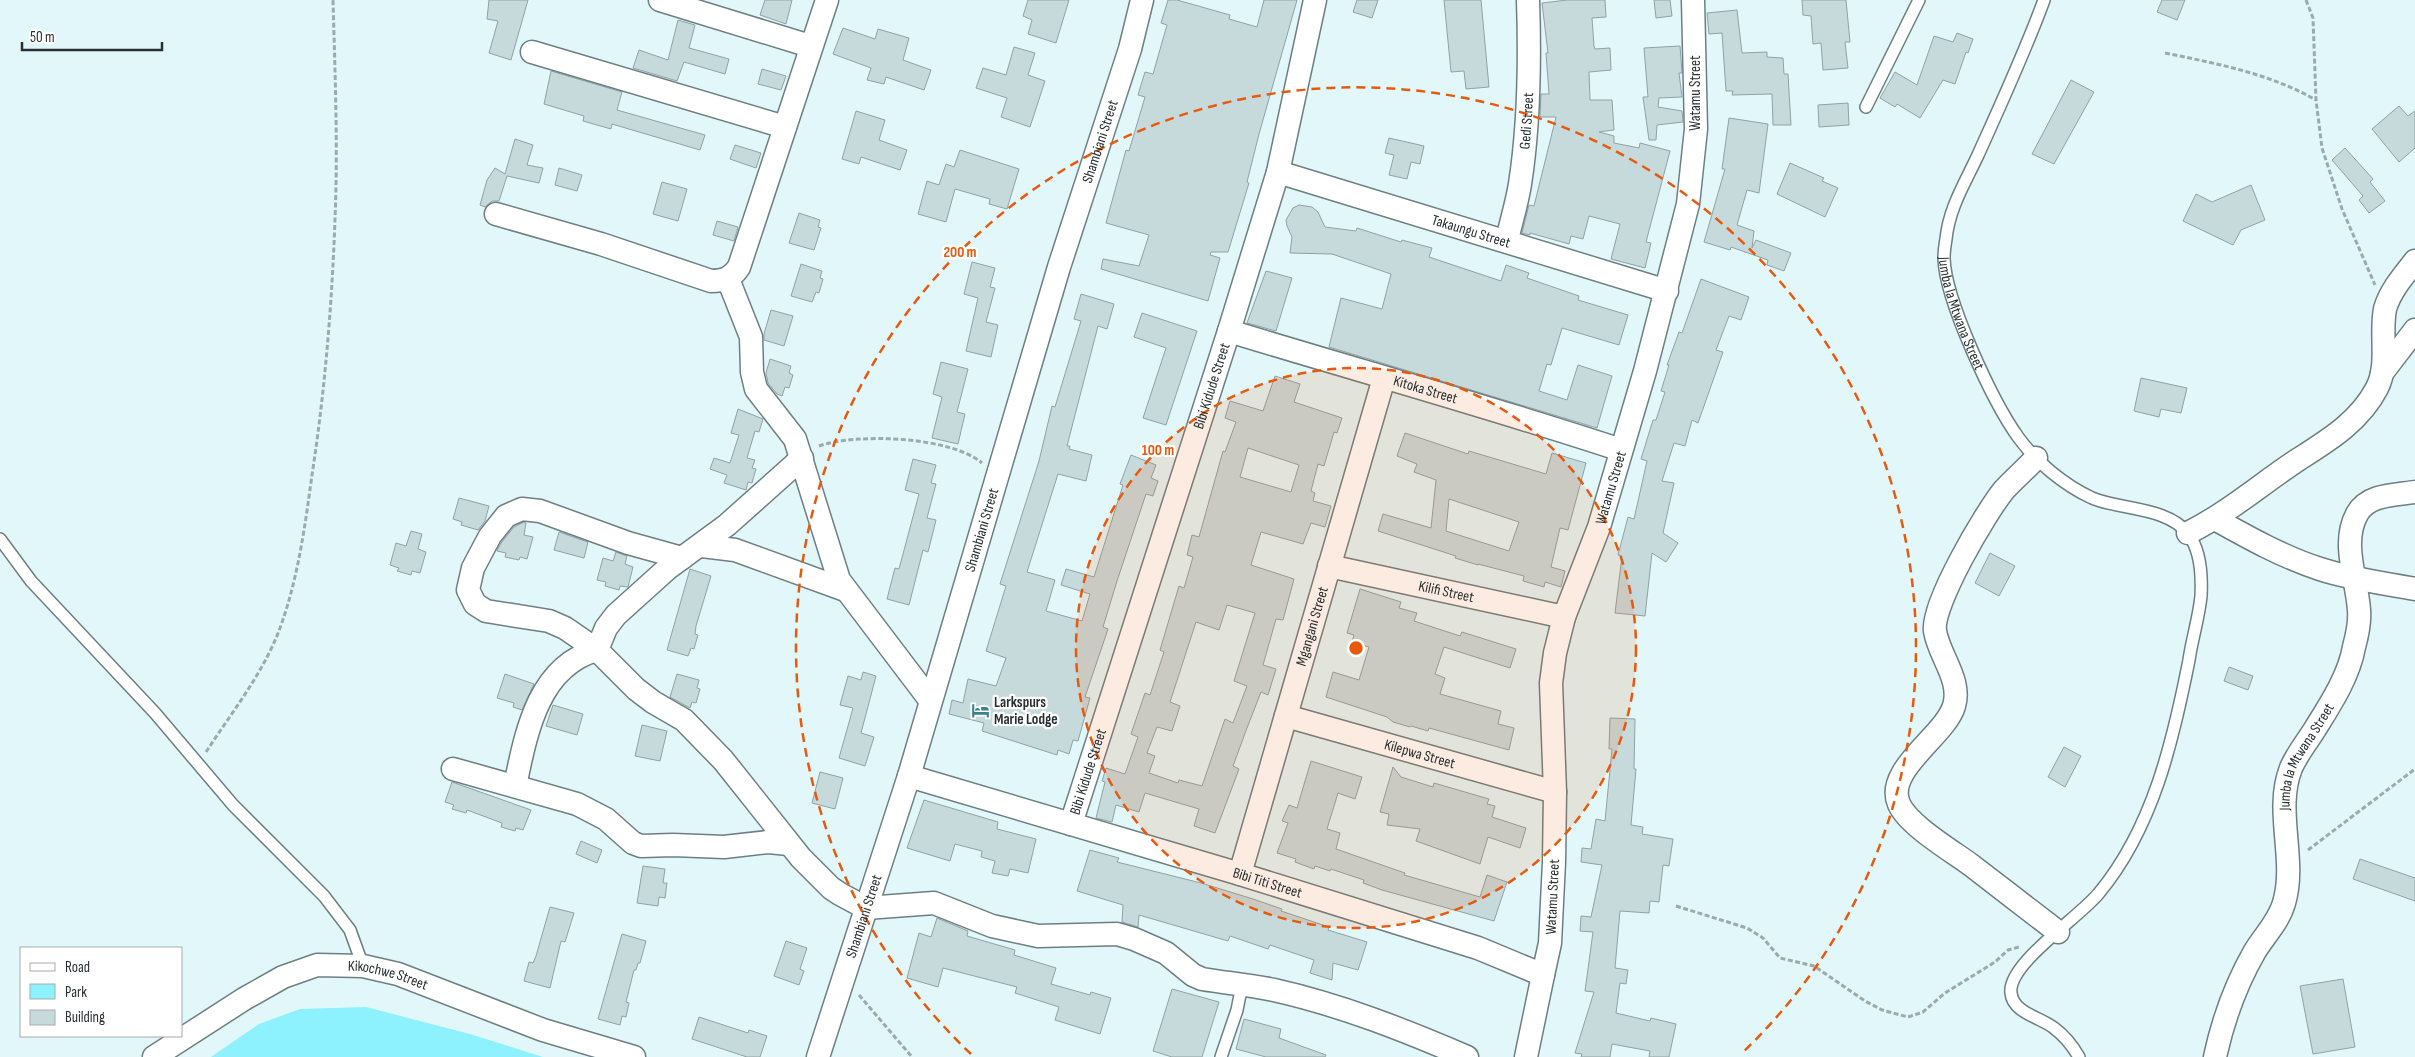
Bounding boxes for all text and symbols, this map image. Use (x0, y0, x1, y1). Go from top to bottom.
scale bar (22, 20, 162, 52)
text: 50 m (30, 28, 55, 47)
street label: Watamu Street (1686, 55, 1705, 131)
street label: Gedi Street (1515, 92, 1538, 150)
street label: Shambiani Street (1078, 97, 1123, 186)
street label: Takaungu Street (1429, 211, 1513, 253)
text: 200 m (943, 243, 977, 262)
street label: Jumba la Mtwana Street (1934, 256, 1989, 373)
street label: Bibi Kidude Street (1189, 340, 1235, 432)
street label: Kitoka Street (1391, 371, 1460, 409)
text: 100 m (1142, 441, 1174, 460)
street label: Watamu Street (1591, 448, 1631, 527)
street label: Shambiani Street (961, 485, 1003, 574)
street label: Kilifi Street (1417, 577, 1476, 607)
street label: Mgangani Street (1292, 584, 1333, 668)
centre of rings (1347, 639, 1365, 657)
place label: Larkspurs Marie Lodge (994, 693, 1058, 729)
street label: Jumba la Mtwana Street (2275, 699, 2339, 812)
hotel icon: Larkspurs Marie Lodge (970, 701, 990, 721)
street label: Bibi Kidude Street (1066, 726, 1111, 817)
street label: Kilepwa Street (1382, 735, 1458, 773)
street label: Watamu Street (1541, 859, 1564, 935)
street label: Bibi Titi Street (1231, 863, 1305, 903)
street label: Shambiani Street (842, 872, 887, 960)
legend (20, 947, 182, 1037)
street label: Kikochwe Street (348, 957, 431, 995)
text: Road (65, 958, 90, 977)
text: Park (65, 983, 87, 1002)
text: Building (65, 1008, 105, 1027)

